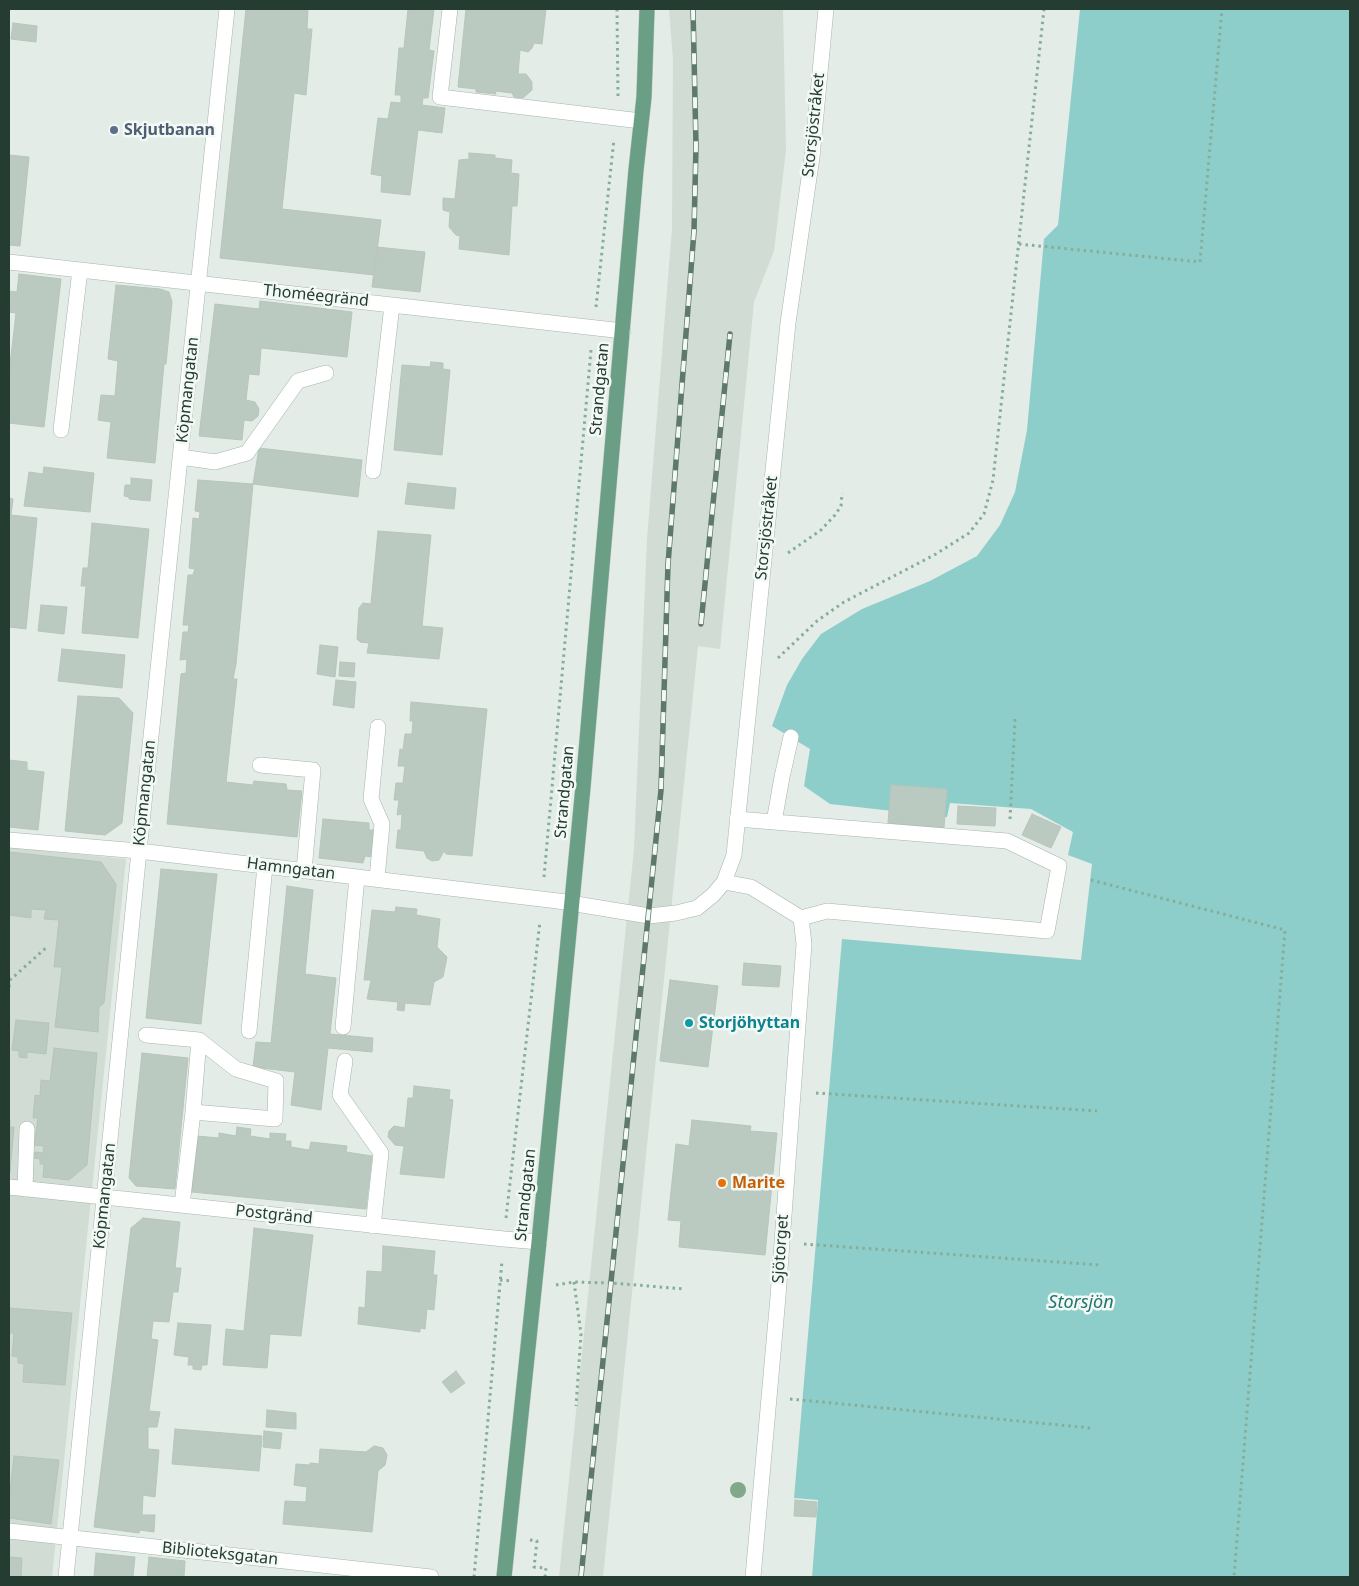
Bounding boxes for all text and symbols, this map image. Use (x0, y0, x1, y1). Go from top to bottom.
street label: Storsjöstråket (799, 72, 829, 178)
place label: Skjutbanan (124, 120, 215, 140)
marker: Skjutbanan (108, 124, 120, 136)
street label: Thoméegränd (262, 281, 370, 311)
street label: Köpmangatan (173, 336, 203, 444)
street label: Strandgatan (586, 342, 614, 436)
street label: Storsjöstråket (752, 475, 782, 581)
street label: Köpmangatan (130, 739, 160, 847)
street label: Strandgatan (551, 745, 579, 839)
street label: Hamngatan (246, 854, 336, 884)
place label: Storjöhyttan (699, 1013, 800, 1033)
marker: Storjöhyttan (683, 1017, 695, 1029)
street label: Köpmangatan (90, 1142, 120, 1250)
street label: Strandgatan (512, 1148, 540, 1242)
place label: Marite (732, 1173, 785, 1193)
marker: Marite (716, 1177, 728, 1189)
street label: Postgränd (234, 1201, 314, 1229)
street label: Sjötorget (769, 1214, 793, 1284)
water label: Storsjön (1048, 1292, 1114, 1314)
street label: Biblioteksgatan (161, 1538, 279, 1570)

